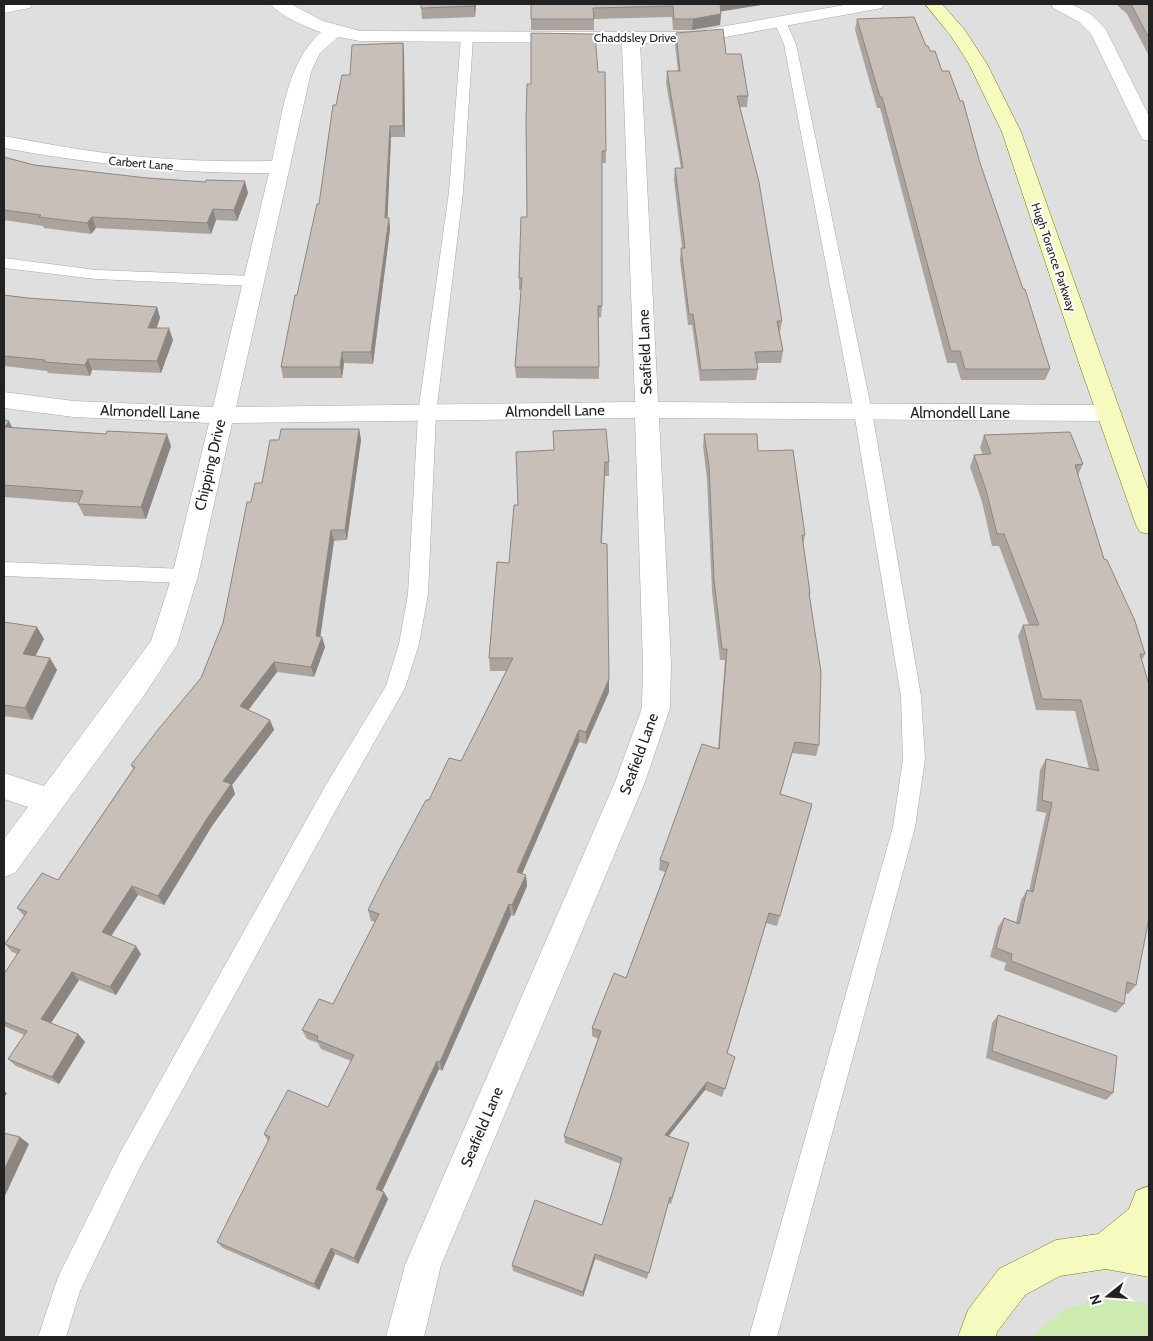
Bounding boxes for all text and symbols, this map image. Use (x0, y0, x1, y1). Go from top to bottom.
street label: Chaddsley Drive (594, 30, 676, 45)
street label: Carbert Lane (108, 153, 174, 173)
street label: Hugh Torance Parkway (1028, 201, 1080, 313)
street label: Seafield Lane (635, 309, 655, 395)
street label: Almondell Lane (100, 401, 200, 423)
street label: Almondell Lane (505, 401, 605, 421)
street label: Almondell Lane (910, 404, 1010, 422)
street label: Chipping Drive (191, 417, 229, 512)
street label: Seafield Lane (616, 711, 662, 797)
street label: Seafield Lane (457, 1084, 507, 1170)
north arrow (1083, 1271, 1133, 1321)
text: N (1086, 1292, 1106, 1307)

